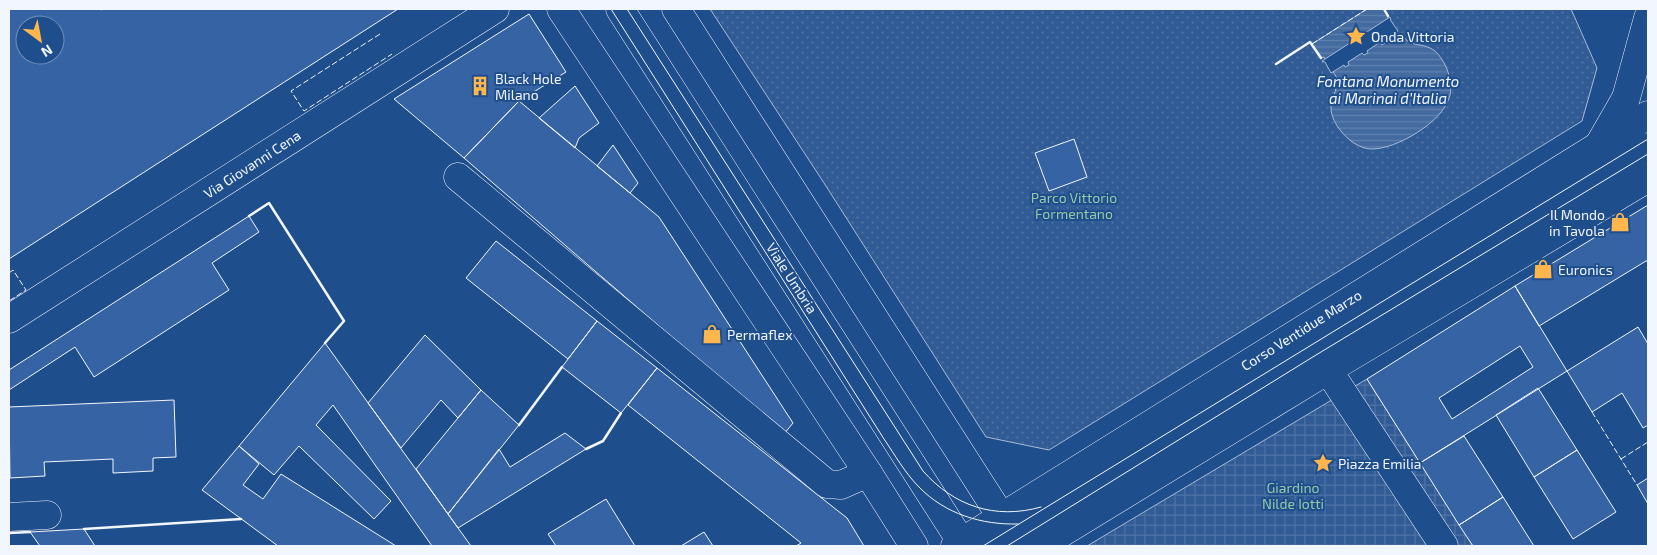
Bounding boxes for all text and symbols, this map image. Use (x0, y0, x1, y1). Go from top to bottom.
north arrow (15, 15, 65, 65)
place icon: Onda Vittoria (1345, 25, 1367, 47)
place label: Onda Vittoria (1371, 28, 1454, 45)
text: N (38, 42, 56, 61)
place label: Black Hole Milano (495, 70, 561, 103)
water label: Fontana Monumento ai Marinai d’Italia (1317, 72, 1459, 107)
building icon: Black Hole Milano (469, 75, 491, 97)
street label: Via Giovanni Cena (200, 126, 304, 202)
park label: Parco Vittorio Formentano (1031, 189, 1117, 222)
place label: Il Mondo in Tavola (1549, 206, 1605, 239)
shop icon: Il Mondo in Tavola (1609, 211, 1631, 233)
street label: Viale Umbria (763, 239, 821, 317)
shop icon: Euronics (1532, 258, 1554, 280)
place label: Euronics (1558, 261, 1613, 278)
street label: Corso Ventidue Marzo (1237, 286, 1365, 374)
shop icon: Permaflex (701, 323, 723, 345)
place label: Permaflex (727, 326, 793, 343)
place icon: Piazza Emilia (1312, 452, 1334, 474)
place label: Piazza Emilia (1338, 455, 1421, 472)
park label: Giardino Nilde Iotti (1262, 479, 1324, 512)

